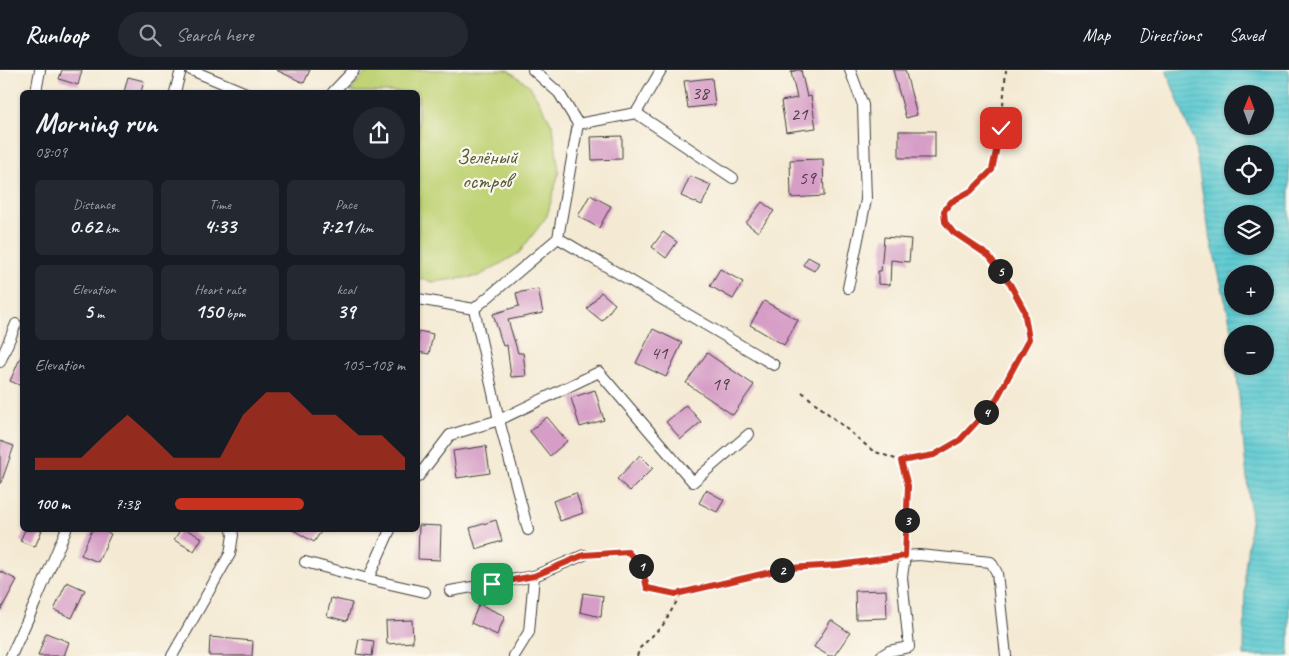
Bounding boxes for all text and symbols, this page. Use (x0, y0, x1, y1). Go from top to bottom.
search box (118, 12, 468, 57)
text: Runloop (25, 20, 88, 50)
icon: search (136, 21, 164, 49)
text: Search here (176, 23, 253, 47)
text: Map (1083, 24, 1110, 46)
text: Directions (1138, 24, 1201, 46)
text: Saved (1229, 24, 1264, 46)
house number: 38 (691, 81, 711, 105)
north arrow (1224, 85, 1274, 135)
map controls (1224, 85, 1274, 375)
house number: 21 (790, 102, 809, 126)
text: Morning run (35, 105, 157, 140)
button: share (353, 107, 405, 159)
pin (980, 107, 1022, 149)
icon: check (987, 114, 1015, 142)
text: 08:09 (35, 142, 67, 162)
park label: Зелёный остров (457, 144, 519, 194)
button: locate (1224, 145, 1274, 195)
house number: 59 (798, 166, 817, 190)
text: Distance (73, 196, 115, 213)
text: Time (209, 196, 231, 213)
text: Pace (335, 196, 357, 213)
button: layers (1224, 205, 1274, 255)
text: 0.62 (69, 213, 102, 239)
text: 4:33 (204, 213, 236, 239)
text: 7:21 (319, 213, 351, 239)
text: km (102, 220, 119, 237)
text: /km (351, 220, 373, 237)
pin: 5 (988, 258, 1012, 284)
text: 5 (997, 263, 1004, 280)
button: + (1224, 265, 1274, 315)
text: Elevation (72, 281, 116, 298)
text: Heart rate (194, 281, 246, 298)
text: kcal (337, 281, 355, 298)
text: 5 (84, 298, 93, 324)
text: 150 (195, 298, 223, 324)
text: 39 (337, 298, 355, 324)
text: m (93, 305, 104, 322)
text: bpm (223, 305, 245, 322)
button: − (1224, 325, 1274, 375)
house number: 41 (650, 341, 669, 365)
text: Elevation (35, 355, 84, 375)
text: 105–108 m (342, 355, 405, 375)
house number: 19 (711, 372, 730, 396)
pin: 4 (974, 400, 998, 424)
text: 4 (983, 404, 990, 421)
text: 100 m (35, 494, 70, 514)
text: 7:38 (115, 494, 140, 514)
pin: 3 (894, 508, 920, 532)
text: 3 (904, 512, 911, 529)
pin: 1 (628, 554, 654, 578)
text: 1 (638, 558, 645, 575)
pin: 2 (770, 558, 794, 582)
text: 2 (779, 562, 786, 579)
pin (471, 563, 513, 605)
icon: arrive (478, 570, 506, 598)

